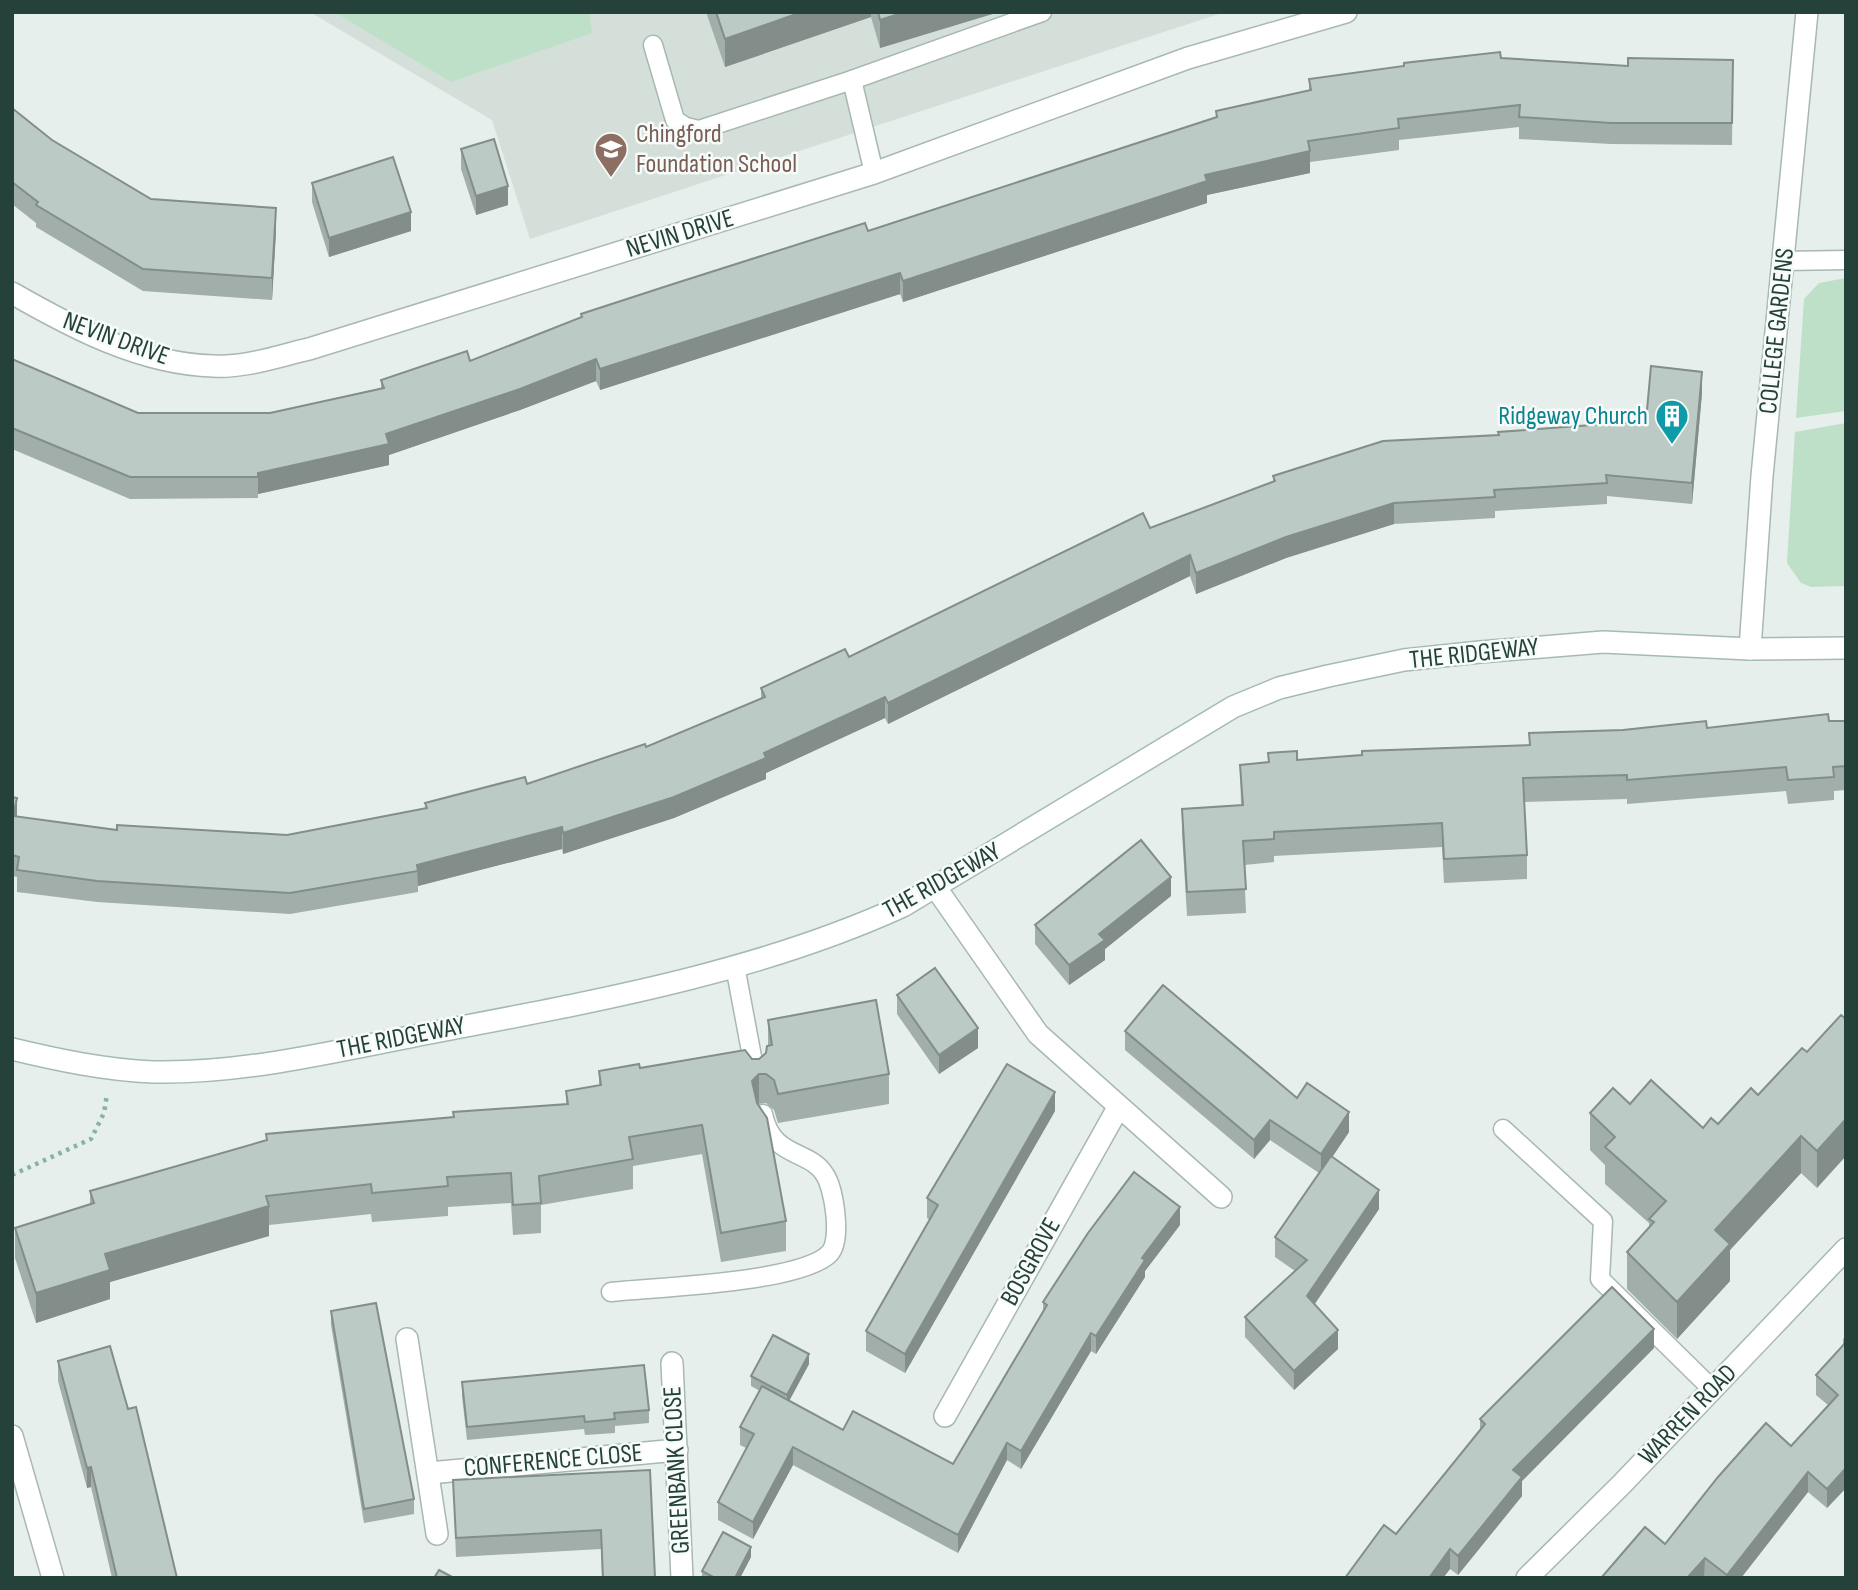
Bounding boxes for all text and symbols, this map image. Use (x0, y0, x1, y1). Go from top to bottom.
place label: Chingford Foundation School (636, 119, 797, 180)
school or university icon: Chingford Foundation School (592, 130, 630, 179)
street label: NEVIN DRIVE (622, 203, 738, 265)
street label: COLLEGE GARDENS (1753, 246, 1801, 416)
street label: NEVIN DRIVE (59, 305, 173, 373)
building icon: Ridgeway Church (1653, 397, 1691, 446)
place label: Ridgeway Church (1498, 401, 1648, 432)
street label: THE RIDGEWAY (1408, 632, 1540, 676)
street label: THE RIDGEWAY (878, 836, 1006, 926)
street label: THE RIDGEWAY (334, 1010, 468, 1066)
street label: BOSGROVE (994, 1213, 1068, 1311)
street label: WARREN ROAD (1632, 1358, 1744, 1472)
street label: GREENBANK CLOSE (657, 1385, 697, 1555)
street label: CONFERENCE CLOSE (462, 1438, 644, 1484)

